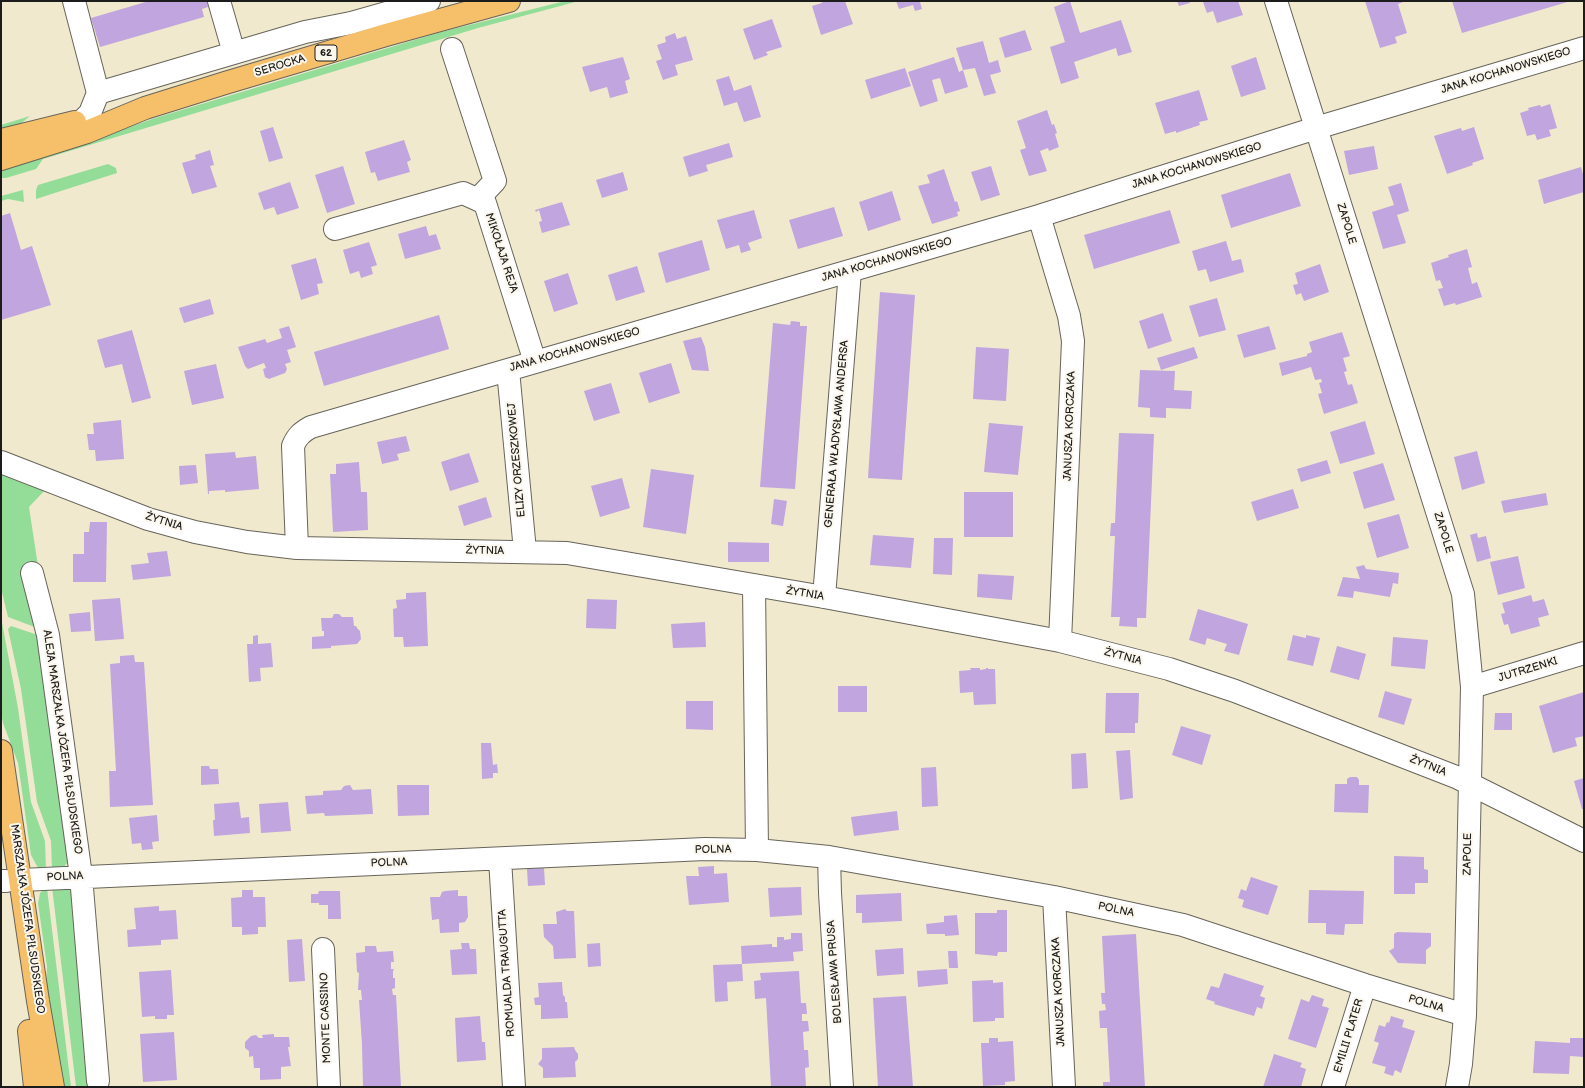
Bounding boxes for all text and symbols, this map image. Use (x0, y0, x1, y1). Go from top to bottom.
road number: 62 (315, 45, 337, 61)
street label: JANA KOCHANOWSKIEGO (1440, 45, 1572, 97)
street label: SEROCKA (253, 52, 307, 80)
street label: JANA KOCHANOWSKIEGO (1131, 140, 1263, 192)
street label: ZAPOLE (1333, 202, 1359, 246)
street label: MIKOŁAJA REJA (482, 211, 520, 295)
street label: JANA KOCHANOWSKIEGO (820, 235, 954, 285)
street label: JANA KOCHANOWSKIEGO (508, 325, 642, 375)
street label: GENERAŁA WŁADYSŁAWA ANDERSA (822, 340, 852, 528)
street label: JANUSZA KORCZAKA (1061, 371, 1079, 481)
street label: ELIZY ORZESZKOWEJ (505, 402, 529, 518)
street label: ŻYTNIA (144, 510, 184, 534)
street label: ZAPOLE (1430, 511, 1456, 555)
street label: ŻYTNIA (466, 544, 504, 558)
street label: ŻYTNIA (785, 584, 825, 604)
street label: ALEJA MARSZAŁKA JÓZEFA PIŁSUDSKIEGO (40, 629, 84, 855)
street label: ŻYTNIA (1103, 646, 1143, 668)
street label: JUTRZENKI (1497, 655, 1559, 685)
street label: ŻYTNIA (1408, 753, 1448, 779)
street label: MARSZAŁKA JÓZEFA PIŁSUDSKIEGO (7, 823, 47, 1015)
street label: ZAPOLE (1461, 833, 1475, 875)
street label: POLNA (695, 843, 731, 857)
street label: POLNA (370, 856, 408, 870)
street label: POLNA (46, 869, 84, 885)
street label: POLNA (1097, 900, 1135, 920)
street label: ROMUALDA TRAUGUTTA (496, 909, 518, 1037)
street label: BOLESŁAWA PRUSA (825, 920, 845, 1024)
street label: JANUSZA KORCZAKA (1050, 937, 1068, 1047)
street label: MONTE CASSINO (318, 972, 334, 1064)
street label: POLNA (1407, 992, 1445, 1016)
street label: EMILII PLATER (1331, 997, 1367, 1075)

